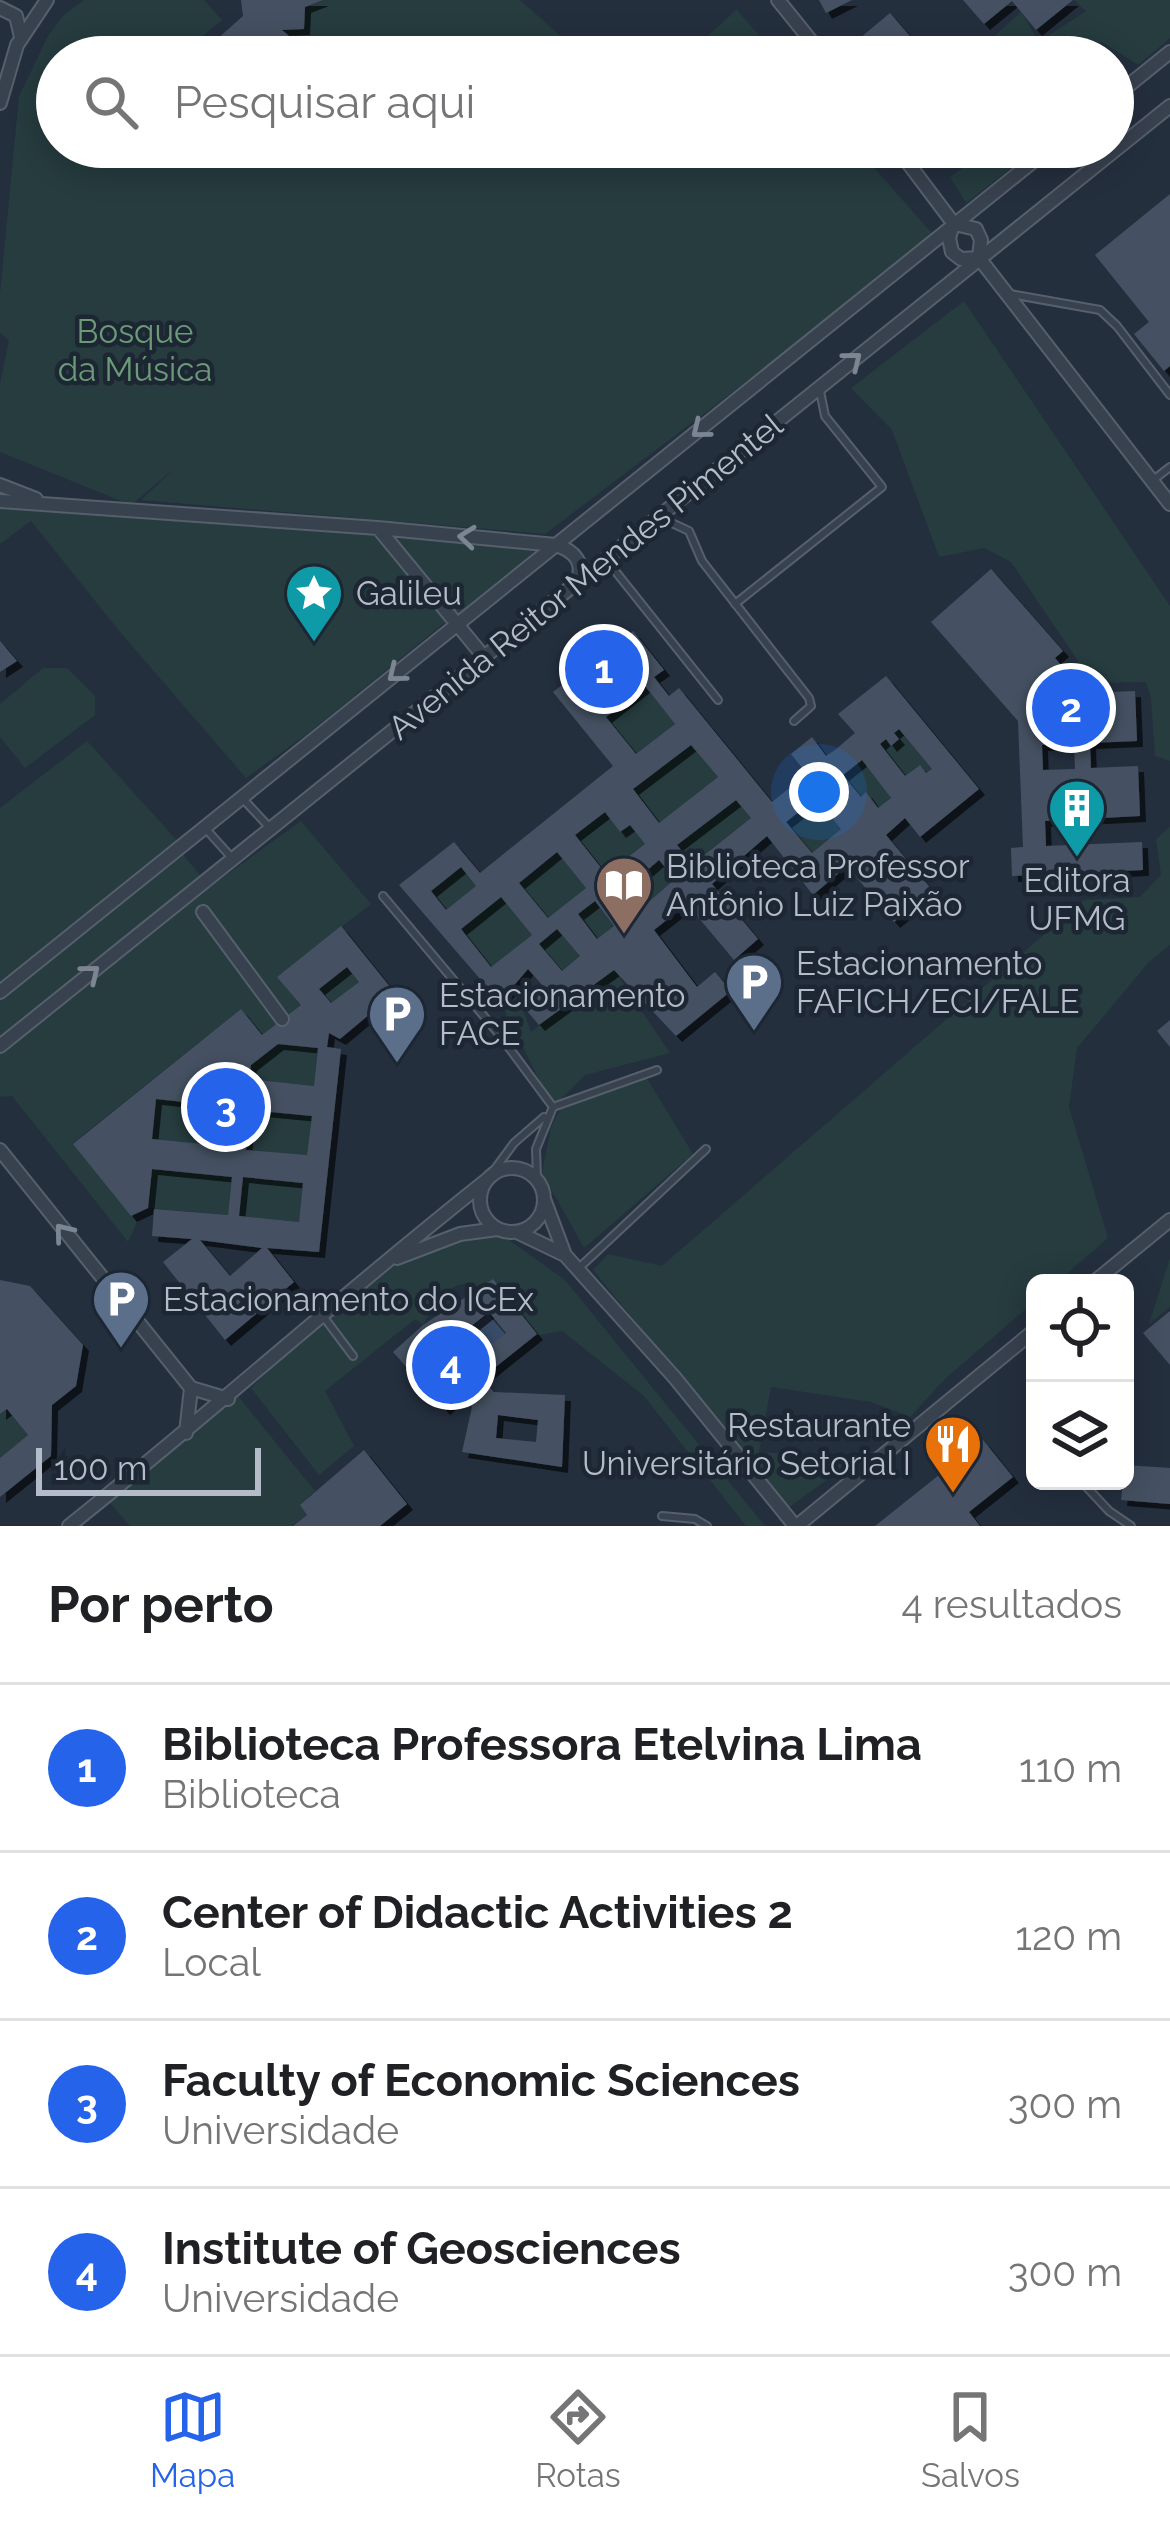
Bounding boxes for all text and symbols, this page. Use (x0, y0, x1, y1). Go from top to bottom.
search box (36, 36, 1134, 168)
icon: search (78, 69, 144, 135)
text: Pesquisar aqui (174, 76, 475, 129)
park label: Bosque da Música (58, 312, 212, 389)
one-way arrow (839, 353, 861, 374)
street label: Avenida Reitor Mendes Pimentel (381, 405, 791, 747)
one-way arrow (691, 416, 713, 437)
one-way arrow (457, 524, 477, 550)
place icon: Galileu (283, 562, 345, 644)
place label: Galileu (356, 574, 462, 613)
pin: 1 (565, 624, 643, 714)
one-way arrow (387, 660, 409, 681)
pin: 2 (1032, 663, 1110, 753)
your location (789, 762, 849, 822)
building icon: Editora UFMG (1046, 777, 1108, 859)
place label: Biblioteca Professor Antônio Luiz Paixão (666, 847, 970, 924)
library icon: Biblioteca Professor Antônio Luiz Paixão (593, 854, 655, 936)
place label: Editora UFMG (1023, 861, 1131, 938)
place label: Estacionamento FAFICH/ECI/FALE (796, 944, 1080, 1021)
parking icon: Estacionamento FAFICH/ECI/FALE (723, 951, 785, 1033)
one-way arrow (78, 966, 100, 987)
place label: Estacionamento FACE (439, 976, 685, 1053)
parking icon: Estacionamento FACE (366, 983, 428, 1065)
pin: 3 (187, 1062, 265, 1152)
one-way arrow (56, 1223, 77, 1245)
parking icon: Estacionamento do ICEx (90, 1268, 152, 1350)
map controls (1026, 1274, 1134, 1490)
button: locate (1026, 1274, 1134, 1382)
place label: Estacionamento do ICEx (163, 1280, 534, 1319)
pin: 4 (412, 1320, 490, 1410)
button: layers (1026, 1382, 1134, 1490)
place label: Restaurante Universitário Setorial I (582, 1406, 911, 1483)
restaurant icon: Restaurante Universitário Setorial I (922, 1413, 984, 1495)
scale bar (36, 1442, 261, 1495)
text: 100 m (54, 1449, 147, 1488)
text: Por perto (48, 1574, 274, 1634)
text: 4 resultados (902, 1581, 1122, 1627)
text: Biblioteca Professora Etelvina Lima (162, 1718, 922, 1771)
text: 1 (77, 1745, 97, 1791)
text: 110 m (1019, 1745, 1122, 1791)
text: Biblioteca (162, 1771, 341, 1817)
text: Center of Didactic Activities 2 (162, 1886, 793, 1939)
text: 2 (76, 1913, 98, 1959)
text: 120 m (1015, 1913, 1122, 1959)
text: Local (162, 1939, 261, 1985)
text: Faculty of Economic Sciences (162, 2054, 800, 2107)
text: 3 (76, 2081, 98, 2127)
text: 300 m (1008, 2081, 1122, 2127)
text: Universidade (162, 2107, 399, 2153)
text: Institute of Geosciences (162, 2222, 681, 2275)
text: 4 (76, 2249, 98, 2295)
text: 300 m (1008, 2249, 1122, 2295)
text: Universidade (162, 2275, 399, 2321)
tab: Mapa (150, 2384, 235, 2495)
tab: Rotas (535, 2384, 621, 2495)
tab: Salvos (921, 2384, 1020, 2495)

